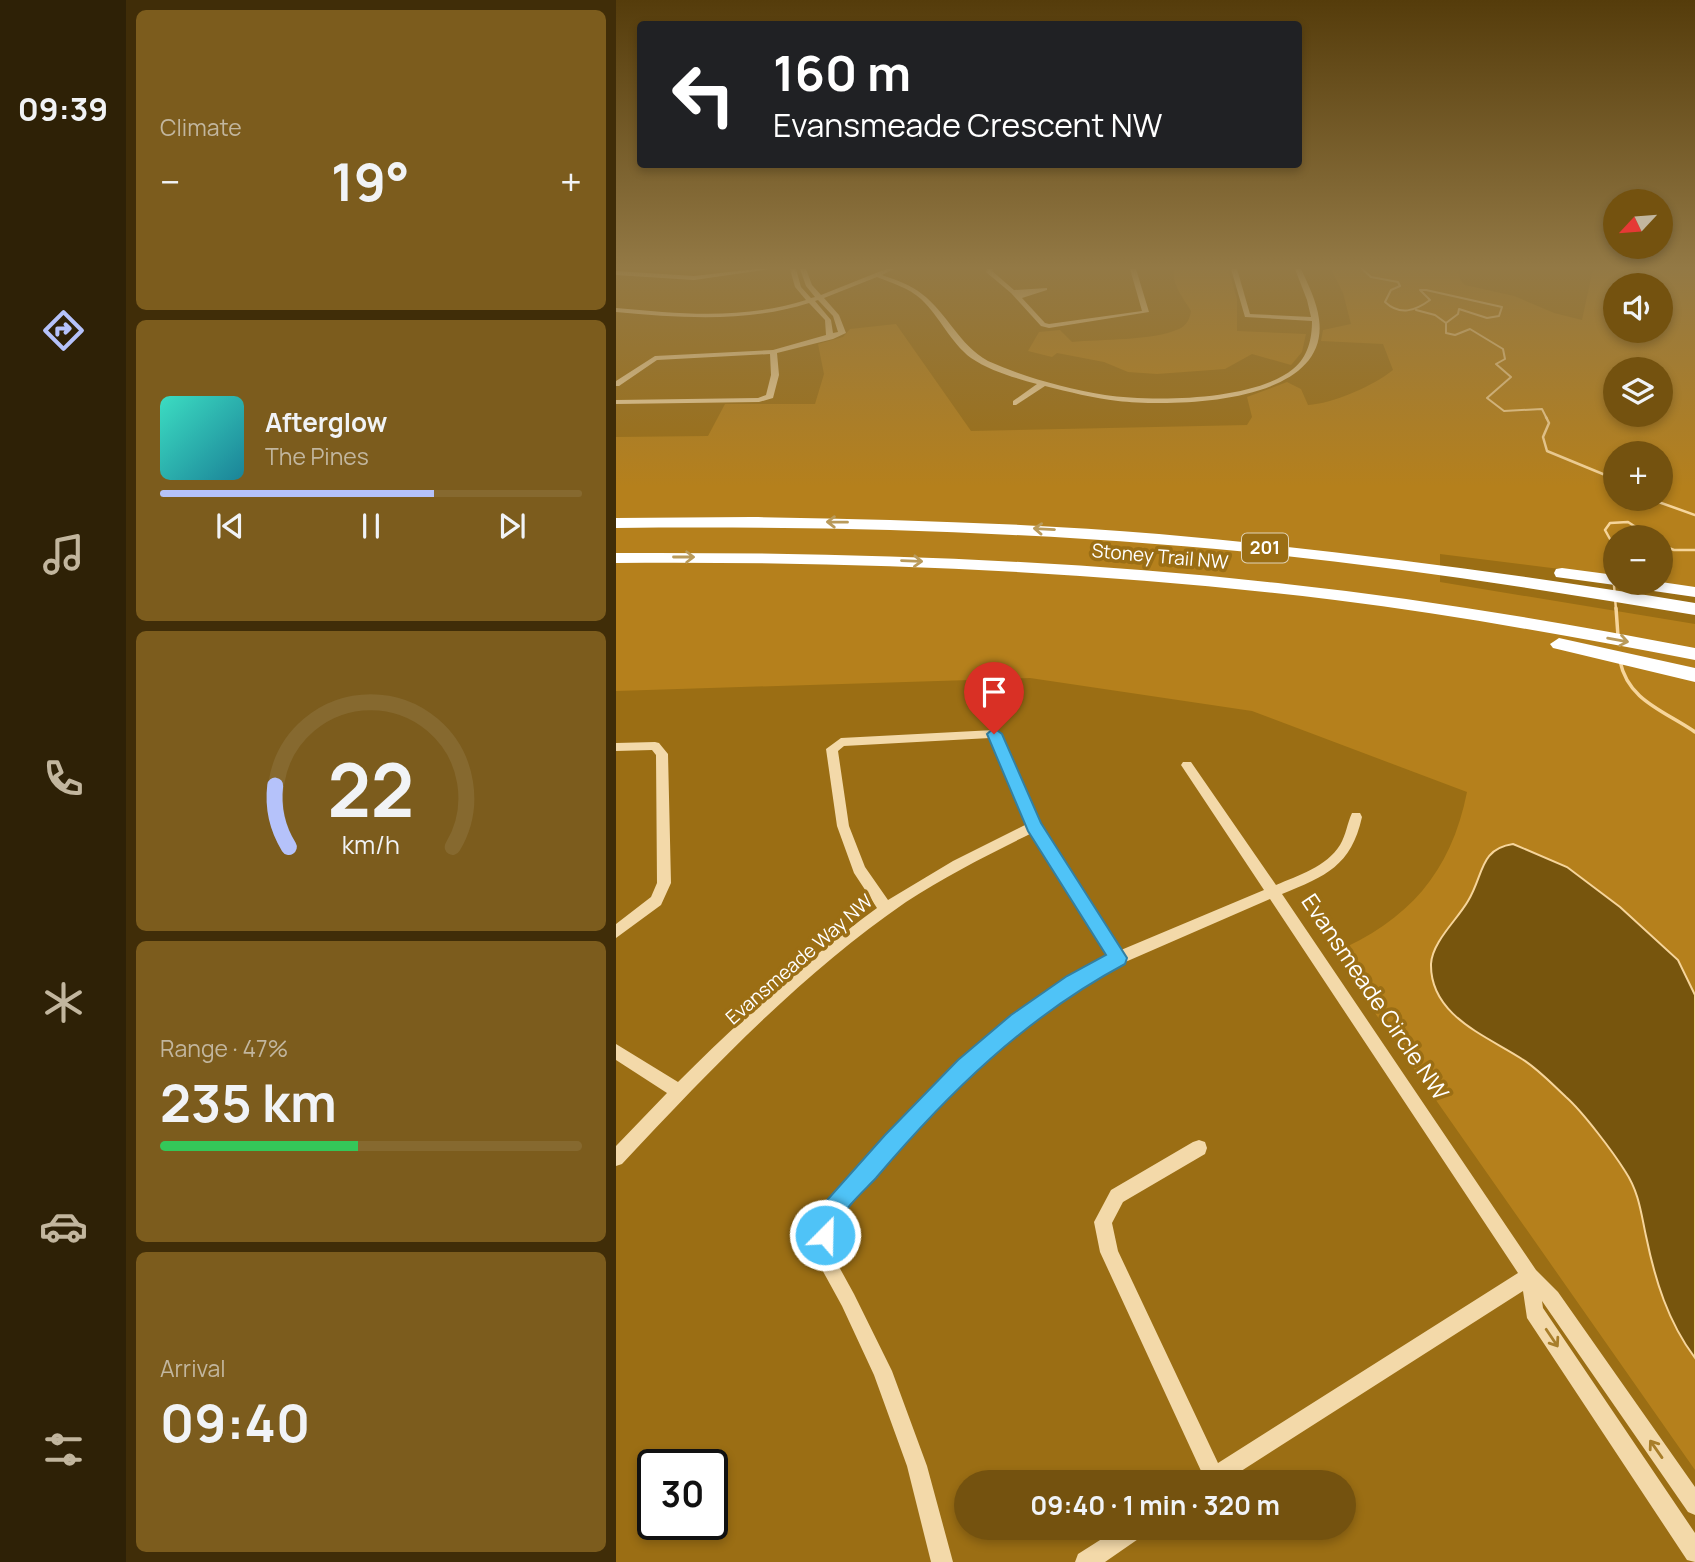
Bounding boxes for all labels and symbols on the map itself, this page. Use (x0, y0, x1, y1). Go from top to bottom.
north arrow (1603, 189, 1673, 259)
one-way arrow (826, 515, 849, 529)
one-way arrow (1033, 522, 1055, 535)
road number: 201 (1242, 534, 1288, 562)
street label: Stoney Trail NW (1091, 537, 1230, 575)
one-way arrow (672, 550, 695, 564)
one-way arrow (900, 555, 923, 568)
one-way arrow (1607, 634, 1629, 647)
pin (964, 662, 1024, 734)
street label: Evansmeade Circle NW (1295, 887, 1457, 1106)
street label: Evansmeade Way NW (720, 888, 878, 1030)
position arrow (788, 1198, 862, 1272)
one-way arrow (1545, 1328, 1559, 1347)
one-way arrow (1649, 1439, 1663, 1459)
speed limit sign: 30 (637, 1449, 728, 1540)

